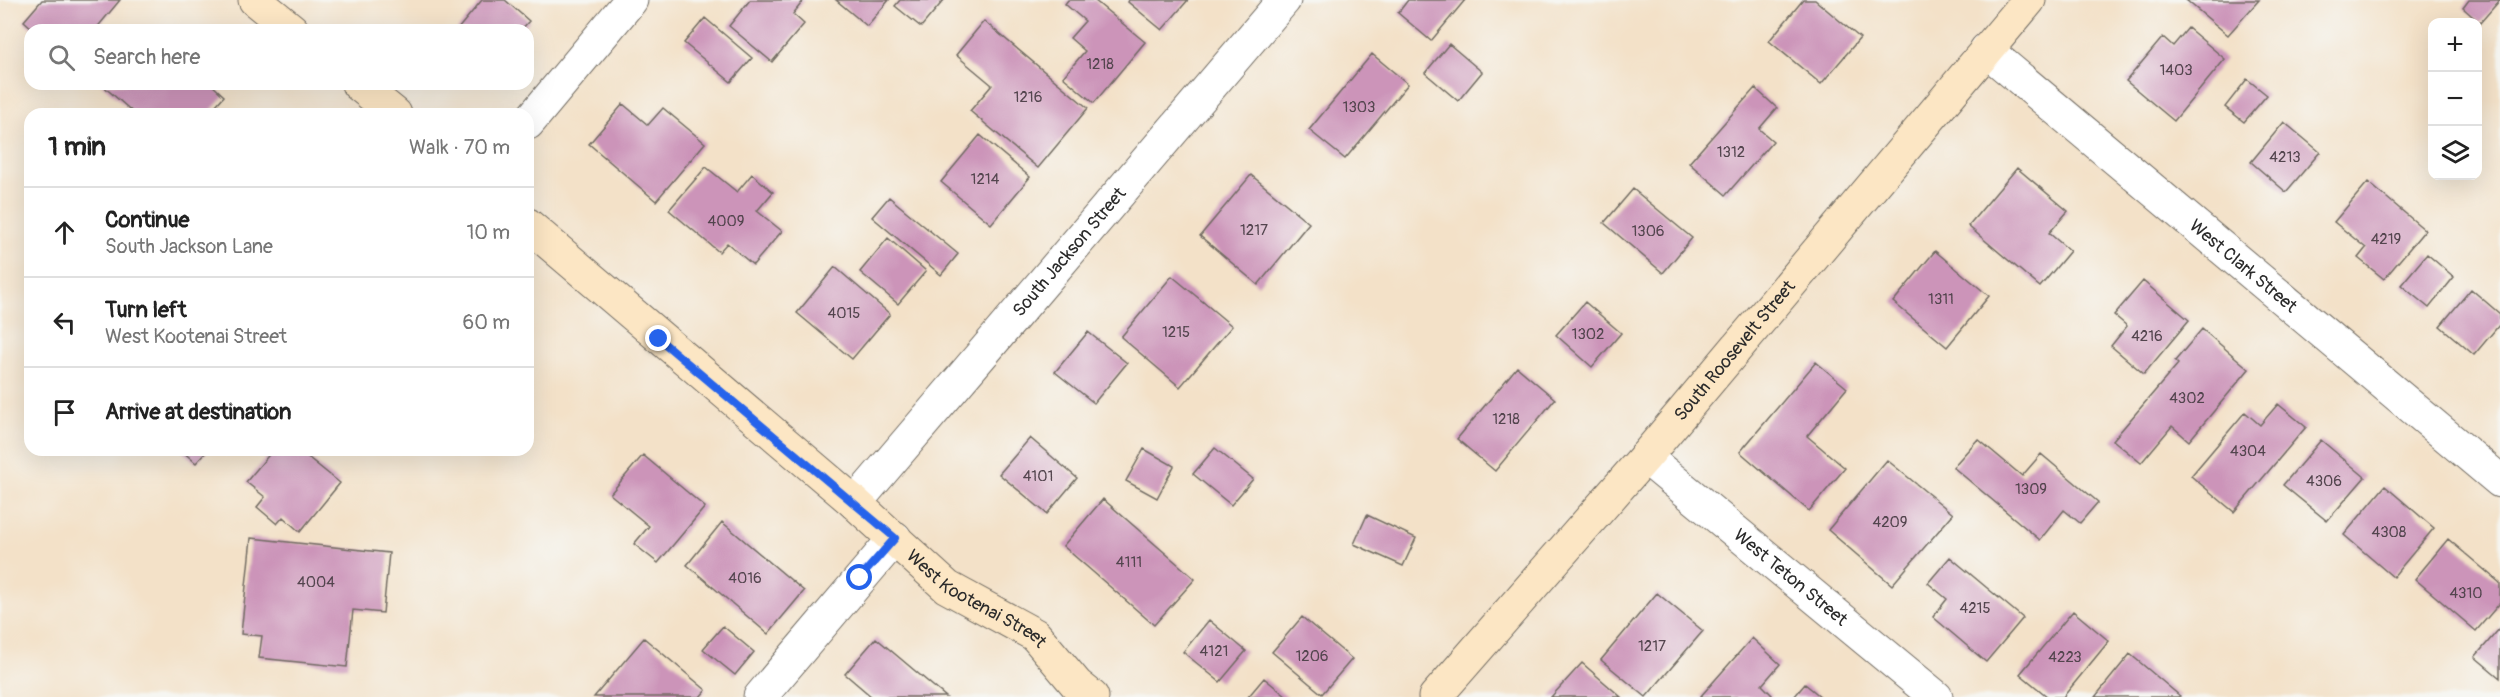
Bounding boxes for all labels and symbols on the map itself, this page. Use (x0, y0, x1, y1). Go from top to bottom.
house number: 1218 (1086, 55, 1114, 74)
house number: 1403 (2159, 61, 2193, 80)
house number: 1216 (1014, 88, 1042, 107)
house number: 1303 (1343, 98, 1375, 117)
house number: 1312 (1717, 143, 1745, 162)
house number: 4213 (2269, 148, 2301, 167)
house number: 1214 (971, 170, 1000, 189)
street label: South Jackson Street (1008, 182, 1132, 322)
house number: 4009 (708, 212, 744, 231)
street label: West Clark Street (2184, 214, 2302, 319)
house number: 1217 (1240, 221, 1268, 240)
house number: 1306 (1631, 222, 1665, 241)
house number: 4219 (2371, 230, 2401, 249)
street label: South Roosevelt Street (1669, 275, 1801, 426)
house number: 1311 (1928, 290, 1954, 309)
house number: 4015 (828, 304, 860, 323)
house number: 1215 (1162, 323, 1190, 342)
route end (645, 325, 671, 351)
house number: 1302 (1572, 325, 1604, 344)
house number: 4216 (2131, 327, 2163, 346)
house number: 4302 (2169, 389, 2205, 408)
house number: 1218 (1492, 410, 1520, 429)
house number: 4304 (2230, 442, 2266, 461)
house number: 4101 (1023, 467, 1053, 486)
house number: 4306 (2306, 472, 2342, 491)
house number: 1309 (2015, 480, 2047, 499)
house number: 4209 (1872, 513, 1908, 532)
house number: 4308 (2372, 523, 2407, 542)
street label: West Teton Street (1729, 524, 1853, 632)
street label: West Kootenai Street (901, 545, 1052, 653)
house number: 4111 (1116, 553, 1142, 572)
route start (846, 564, 872, 590)
house number: 4016 (728, 569, 762, 588)
house number: 4004 (297, 573, 335, 592)
house number: 4310 (2449, 584, 2483, 603)
house number: 4215 (1959, 599, 1991, 618)
house number: 1217 (1638, 637, 1666, 656)
house number: 4121 (1200, 642, 1228, 661)
house number: 1206 (1295, 647, 1329, 666)
house number: 4223 (2048, 648, 2082, 667)

